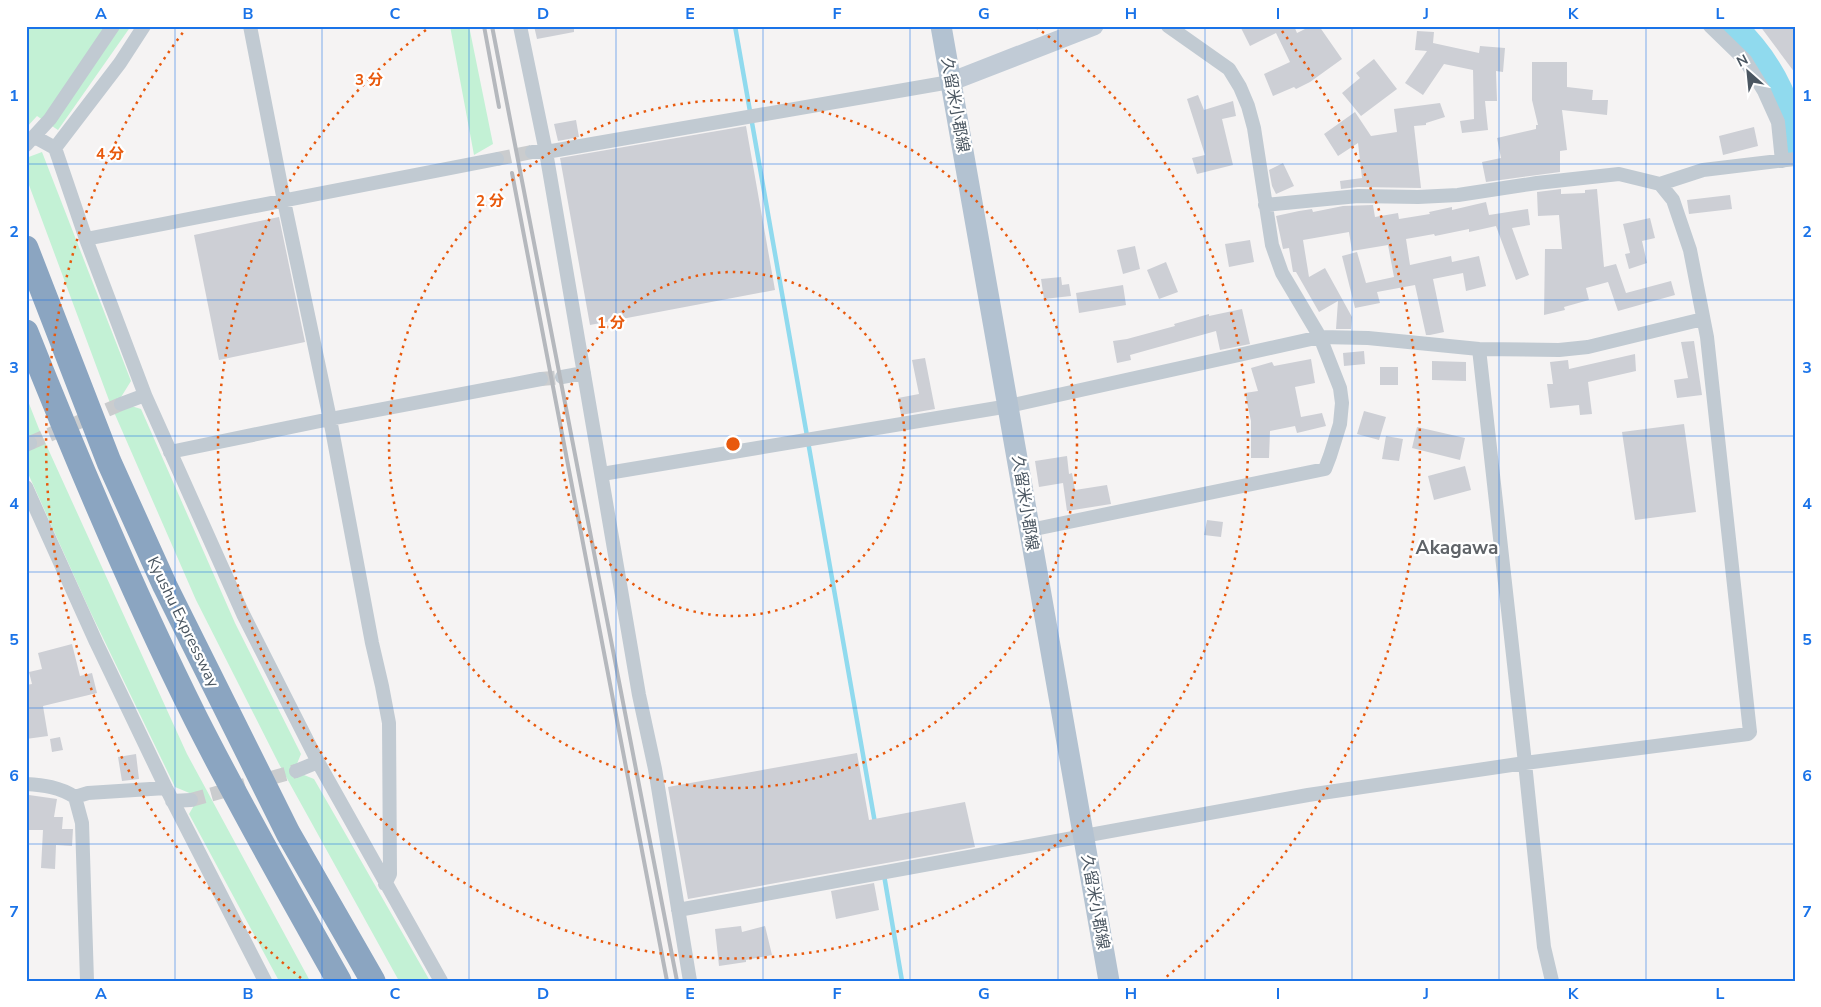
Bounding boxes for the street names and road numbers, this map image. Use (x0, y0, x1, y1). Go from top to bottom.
street label: 久留米小郡線 (936, 56, 974, 154)
street label: 久留米小郡線 (1007, 454, 1043, 552)
street label: Kyushu Expressway (142, 553, 225, 692)
street label: 久留米小郡線 (1076, 853, 1114, 951)

